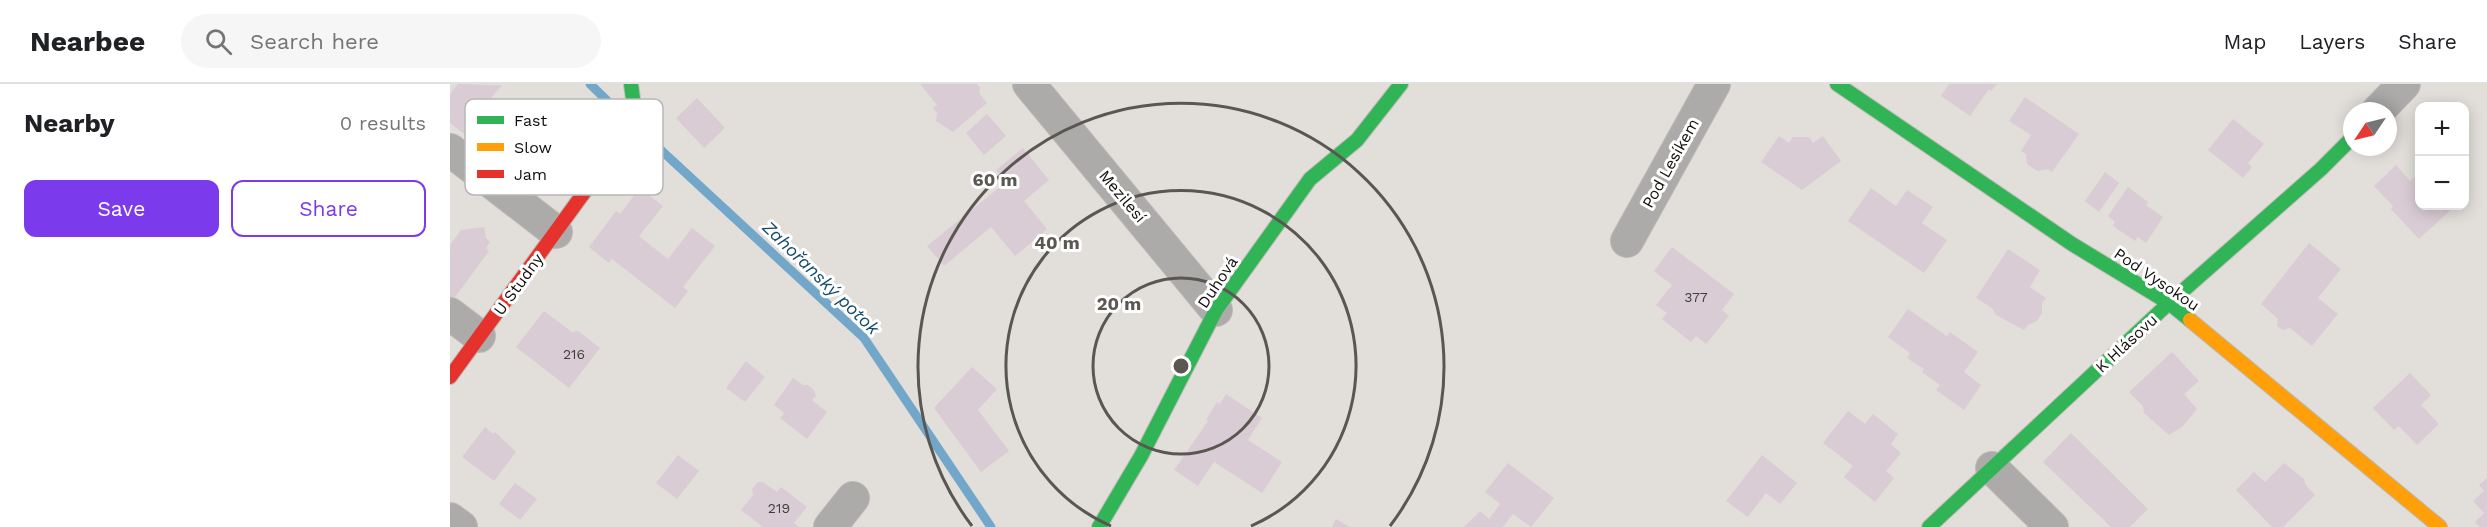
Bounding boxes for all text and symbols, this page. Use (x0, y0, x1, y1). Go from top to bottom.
search box (181, 14, 601, 68)
text: Nearbee (30, 25, 145, 58)
icon: search (202, 25, 235, 58)
text: Search here (250, 29, 379, 54)
text: Map (2223, 29, 2266, 54)
text: Layers (2299, 29, 2365, 54)
text: Share (2398, 29, 2457, 54)
legend (465, 99, 663, 195)
north arrow (2343, 102, 2397, 156)
map controls (2415, 102, 2469, 210)
button: + (2415, 102, 2469, 156)
text: Nearby (24, 108, 115, 138)
text: 0 results (340, 111, 426, 135)
text: Fast (514, 111, 547, 130)
street label: Pod Lesíkem (1638, 115, 1703, 211)
text: Slow (514, 138, 552, 157)
button: − (2415, 156, 2469, 210)
text: Jam (514, 165, 547, 184)
street label: Mezilesí (1095, 166, 1150, 226)
text: 60 m (973, 169, 1017, 190)
button: Save (24, 180, 219, 237)
button: Share (231, 180, 426, 237)
water label: Zahořanský potok (758, 216, 885, 340)
text: 40 m (1034, 232, 1080, 253)
street label: Pod Vysokou (2110, 244, 2203, 315)
street label: U Studny (490, 249, 548, 319)
street label: Duhová (1193, 253, 1242, 312)
house number: 377 (1684, 289, 1708, 305)
text: 20 m (1097, 293, 1141, 314)
street label: K Hlásovu (2091, 310, 2161, 377)
house number: 216 (563, 346, 585, 362)
centre of rings (1171, 356, 1191, 376)
house number: 219 (768, 500, 790, 516)

